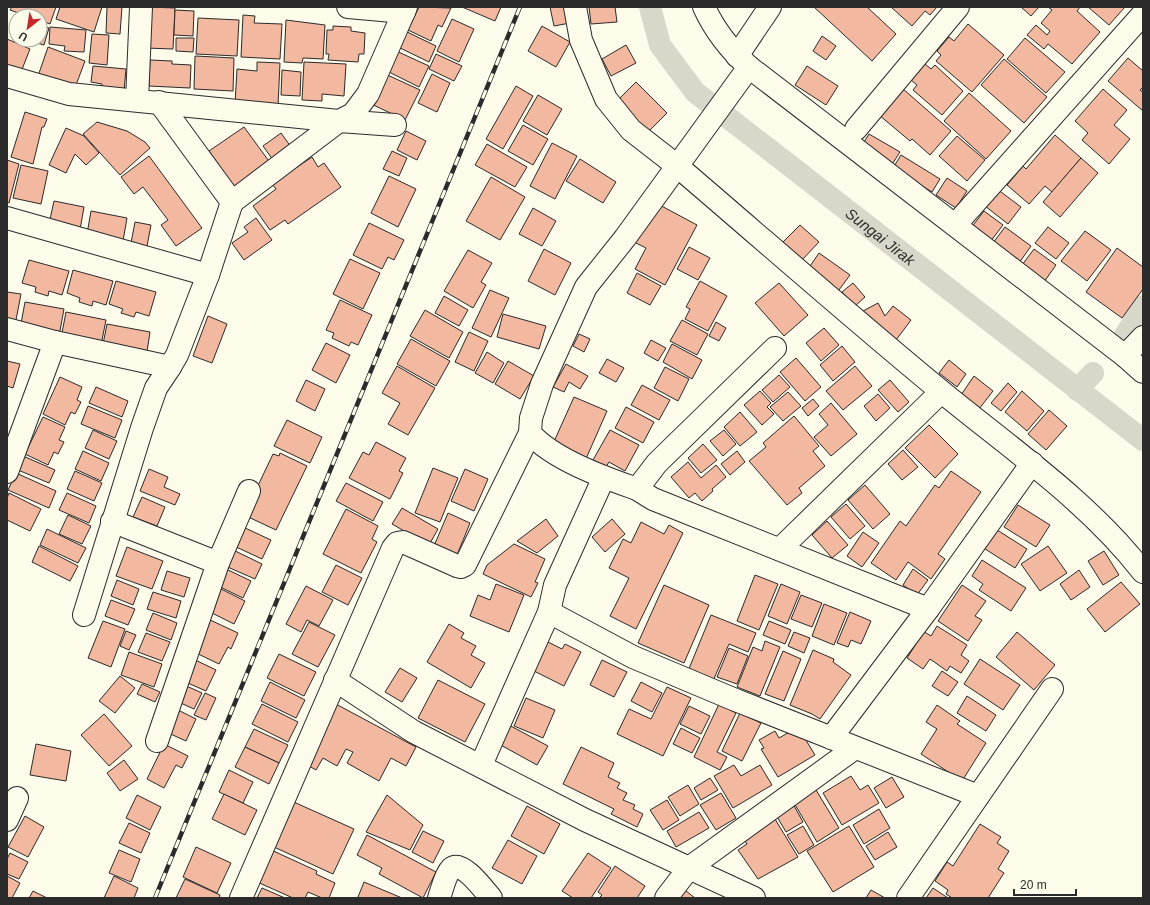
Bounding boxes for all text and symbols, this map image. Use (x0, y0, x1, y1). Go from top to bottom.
north arrow (8, 8, 48, 48)
text: U (17, 29, 29, 44)
water label: Sungai Jirak (843, 204, 920, 269)
scale bar (1014, 871, 1076, 897)
text: 20 m (1020, 878, 1047, 892)

